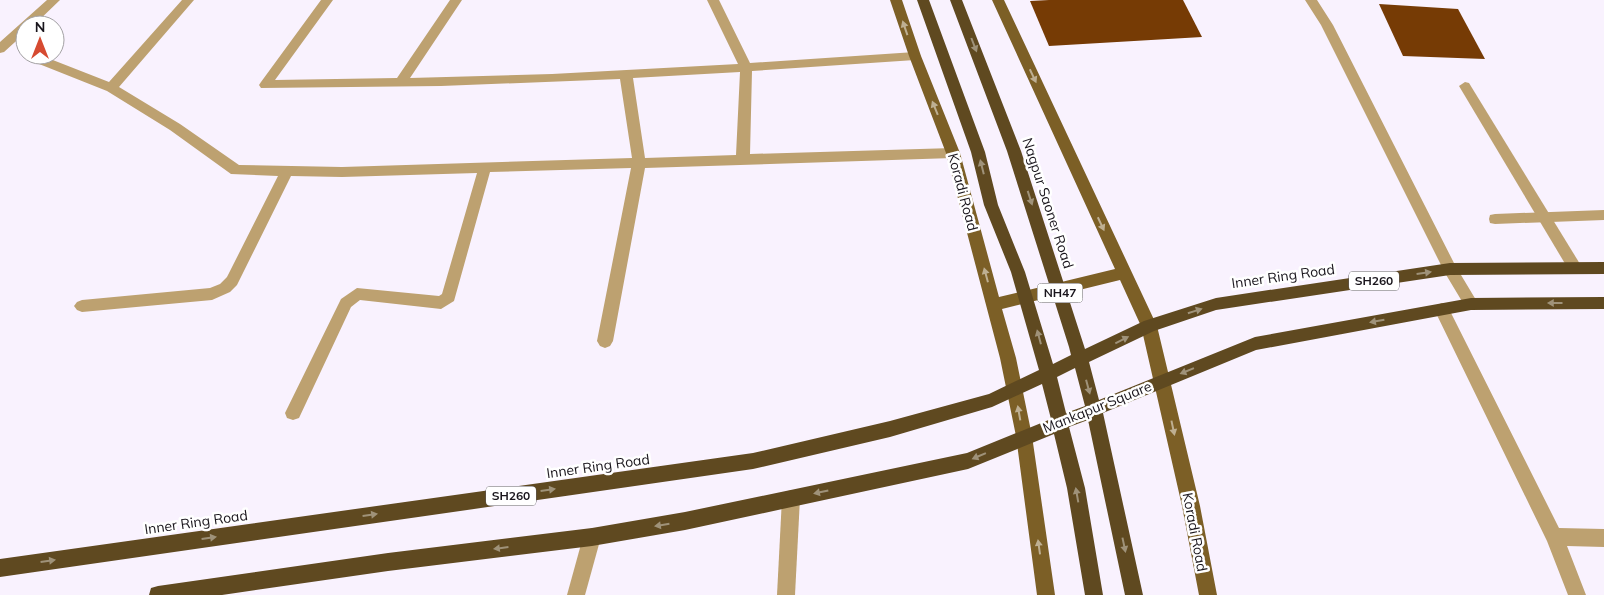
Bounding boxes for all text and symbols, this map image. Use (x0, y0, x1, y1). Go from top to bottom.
north arrow (15, 15, 65, 65)
text: N (35, 18, 45, 36)
one-way arrow (901, 20, 909, 35)
one-way arrow (971, 38, 978, 53)
one-way arrow (1030, 69, 1038, 83)
one-way arrow (931, 100, 938, 115)
street label: Nagpur Saoner Road (1018, 135, 1078, 271)
street label: Koradi Road (944, 151, 982, 233)
one-way arrow (977, 159, 985, 174)
one-way arrow (1026, 191, 1034, 206)
one-way arrow (1098, 217, 1106, 231)
street label: Inner Ring Road (1230, 260, 1336, 292)
one-way arrow (981, 267, 989, 282)
one-way arrow (1417, 269, 1433, 277)
road number: SH260 (1349, 272, 1399, 290)
road number: NH47 (1038, 284, 1082, 302)
one-way arrow (1547, 299, 1563, 307)
one-way arrow (1188, 307, 1203, 315)
one-way arrow (1369, 317, 1384, 325)
one-way arrow (1035, 330, 1043, 345)
one-way arrow (1115, 336, 1129, 344)
one-way arrow (1179, 367, 1194, 375)
street label: Mankapur Square (1040, 377, 1154, 437)
one-way arrow (1084, 379, 1092, 394)
one-way arrow (1014, 405, 1022, 421)
one-way arrow (1170, 421, 1178, 437)
street label: Inner Ring Road (545, 450, 651, 482)
one-way arrow (972, 452, 986, 460)
road number: SH260 (486, 486, 536, 506)
one-way arrow (541, 486, 557, 494)
one-way arrow (1073, 487, 1081, 503)
one-way arrow (814, 488, 829, 496)
street label: Koradi Road (1179, 491, 1211, 573)
street label: Inner Ring Road (143, 506, 249, 538)
one-way arrow (362, 511, 378, 519)
one-way arrow (654, 521, 670, 529)
one-way arrow (202, 534, 218, 542)
one-way arrow (1035, 538, 1043, 554)
one-way arrow (1120, 538, 1128, 554)
one-way arrow (493, 544, 509, 552)
one-way arrow (41, 557, 57, 565)

